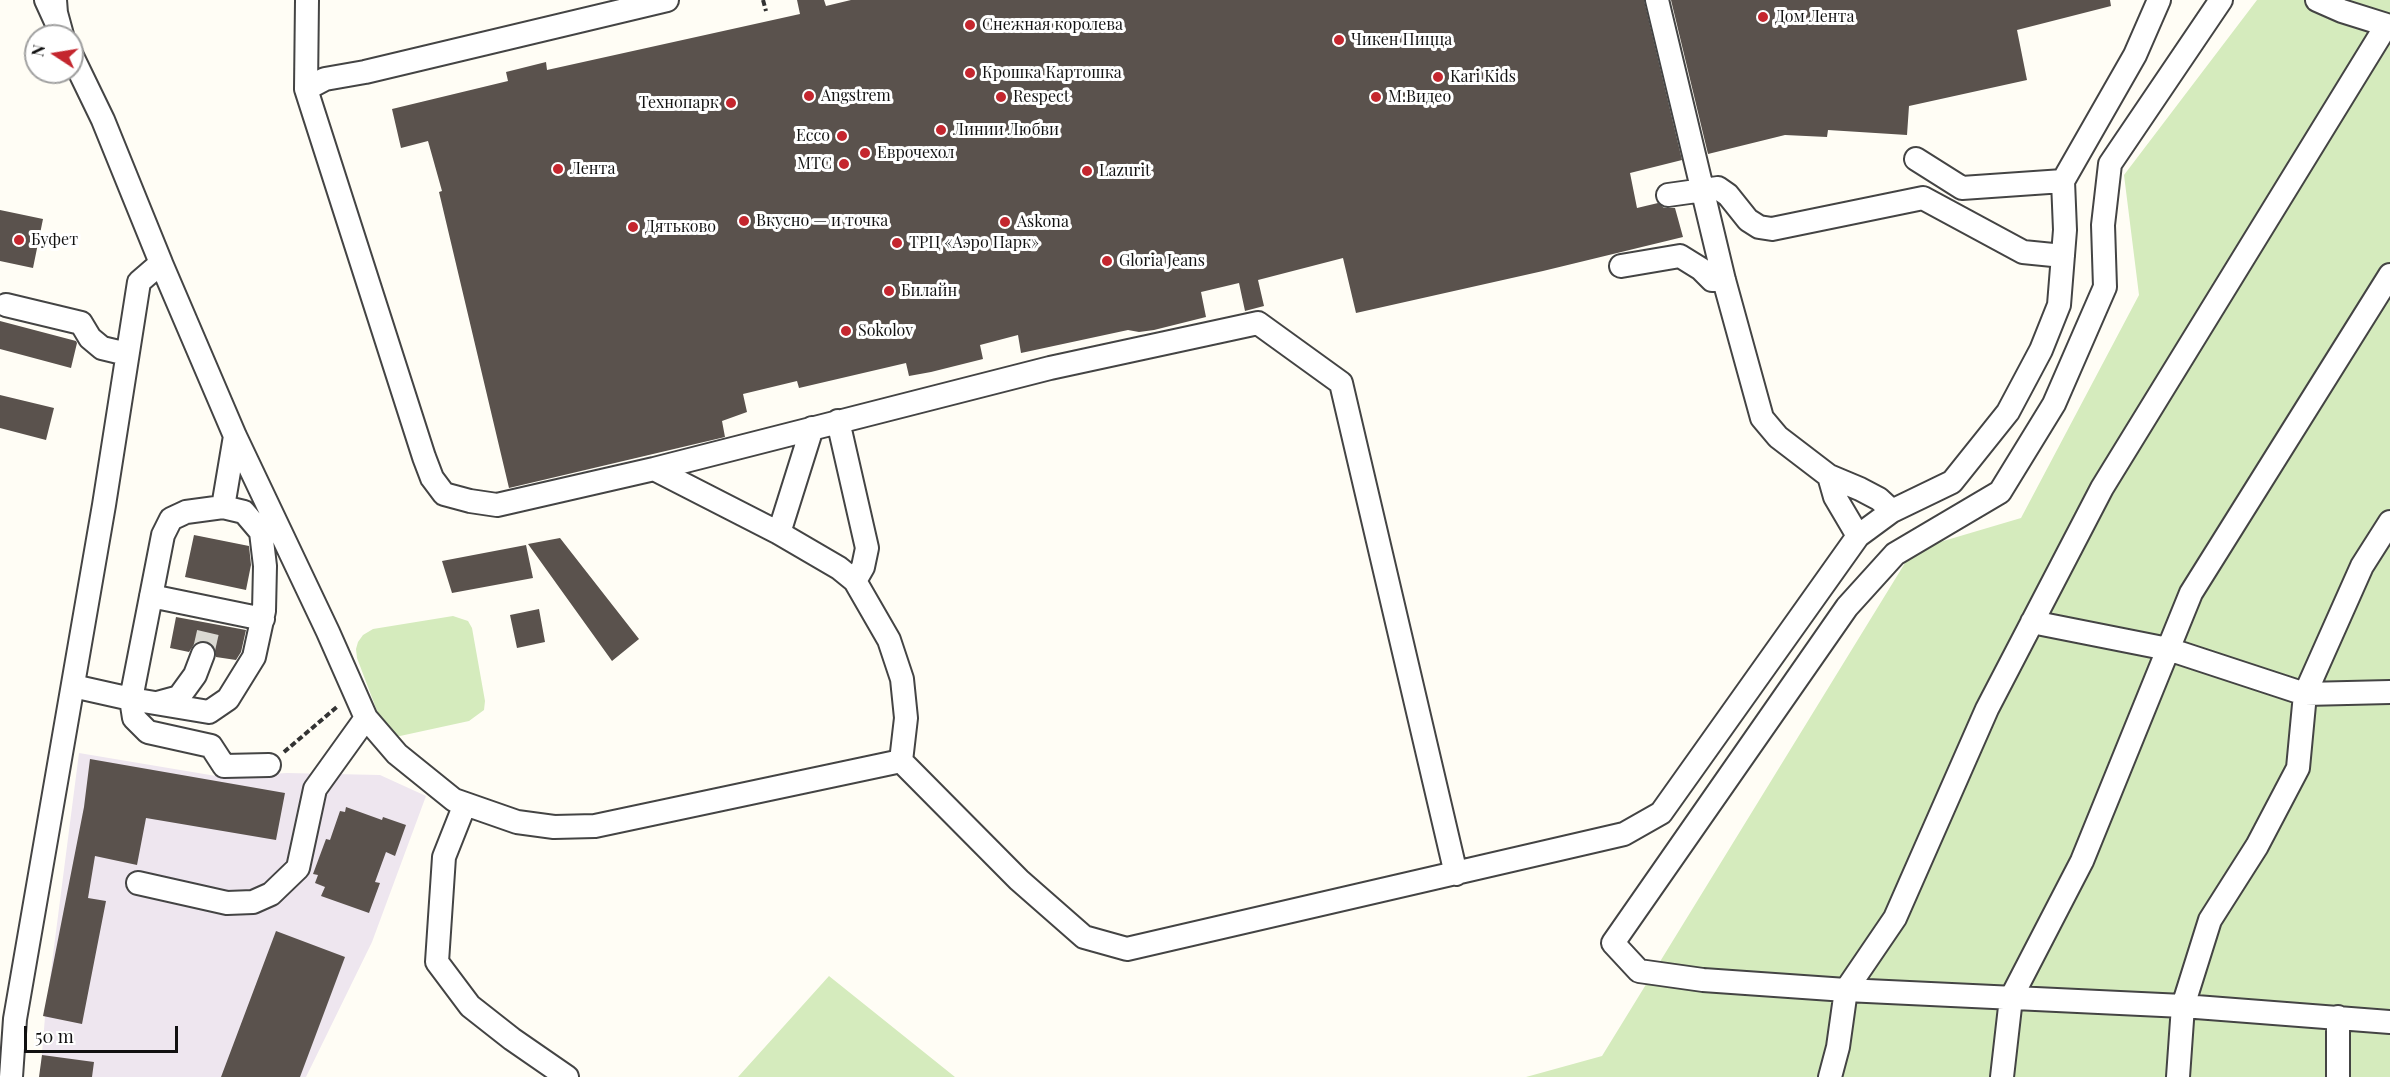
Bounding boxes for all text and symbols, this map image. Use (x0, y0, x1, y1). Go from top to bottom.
place label: Дом Лента (1775, 7, 1854, 27)
marker: Дом Лента (1756, 10, 1770, 24)
place label: Снежная королева (982, 15, 1123, 35)
marker: Снежная королева (963, 18, 977, 32)
north arrow (24, 24, 84, 84)
place label: Чикен Пицца (1351, 30, 1452, 50)
marker: Чикен Пицца (1332, 33, 1346, 47)
text: N (26, 43, 49, 58)
place label: Крошка Картошка (982, 63, 1122, 83)
marker: Крошка Картошка (963, 66, 977, 80)
place label: Kari Kids (1450, 67, 1516, 87)
marker: Kari Kids (1431, 70, 1445, 84)
place label: Angstrem (821, 86, 891, 106)
place label: Respect (1013, 87, 1069, 107)
place label: М.Видео (1388, 87, 1451, 107)
marker: Angstrem (802, 89, 816, 103)
marker: Respect (994, 90, 1008, 104)
marker: М.Видео (1369, 90, 1383, 104)
place label: Технопарк (639, 93, 719, 113)
marker: Технопарк (724, 96, 738, 110)
place label: Линии Любви (953, 120, 1059, 140)
marker: Линии Любви (934, 123, 948, 137)
place label: Ecco (796, 126, 830, 146)
marker: Ecco (835, 129, 849, 143)
place label: Еврочехол (877, 143, 955, 163)
marker: Еврочехол (858, 146, 872, 160)
place label: МТС (797, 154, 832, 174)
marker: МТС (837, 157, 851, 171)
place label: Лента (570, 159, 615, 179)
place label: Lazurit (1099, 161, 1151, 181)
marker: Лента (551, 162, 565, 176)
marker: Lazurit (1080, 164, 1094, 178)
place label: Вкусно — и точка (756, 211, 888, 231)
place label: Askona (1017, 212, 1069, 232)
marker: Вкусно — и точка (737, 214, 751, 228)
marker: Askona (998, 215, 1012, 229)
place label: Дятьково (645, 217, 716, 237)
marker: Дятьково (626, 220, 640, 234)
place label: Буфет (31, 230, 78, 250)
marker: Буфет (12, 233, 26, 247)
place label: ТРЦ «Аэро Парк» (909, 233, 1039, 253)
marker: ТРЦ «Аэро Парк» (890, 236, 904, 250)
place label: Gloria Jeans (1119, 251, 1205, 271)
marker: Gloria Jeans (1100, 254, 1114, 268)
place label: Билайн (901, 281, 957, 301)
marker: Билайн (882, 284, 896, 298)
place label: Sokolov (858, 321, 913, 341)
marker: Sokolov (839, 324, 853, 338)
scale bar (27, 1014, 182, 1052)
text: 50 m (35, 1024, 74, 1048)

